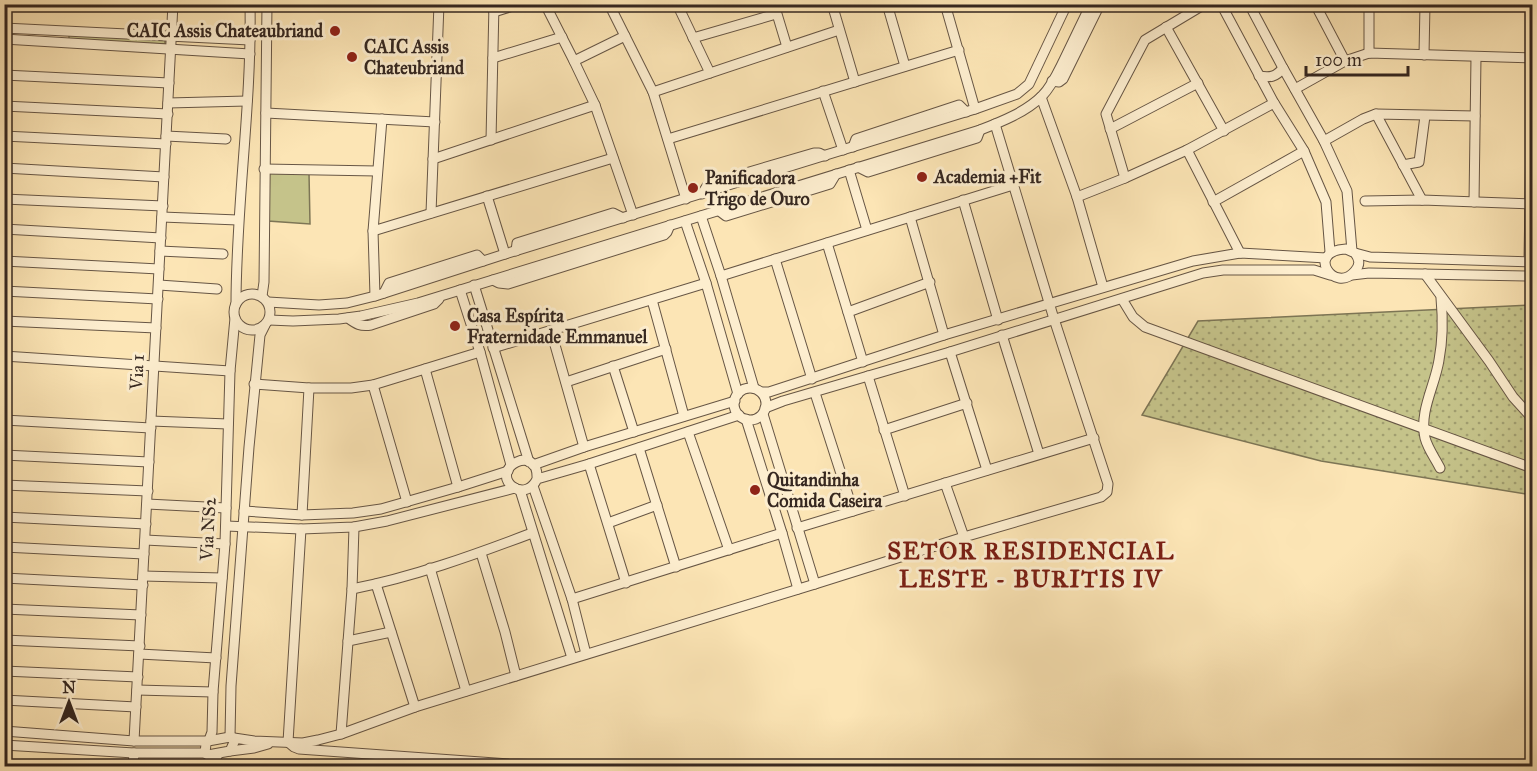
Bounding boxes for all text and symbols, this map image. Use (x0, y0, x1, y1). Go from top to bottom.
place label: CAIC Assis Chateaubriand (127, 20, 324, 42)
marker: CAIC Assis Chateaubriand (328, 24, 342, 38)
place label: CAIC Assis Chateubriand (364, 36, 465, 79)
scale bar (1306, 39, 1408, 77)
text: 100 m (1315, 49, 1362, 71)
marker: CAIC Assis Chateubriand (345, 50, 359, 64)
place label: Academia +Fit (933, 166, 1042, 188)
place label: Panificadora Trigo de Ouro (704, 167, 810, 211)
marker: Academia +Fit (915, 170, 929, 184)
marker: Panificadora Trigo de Ouro (686, 181, 700, 195)
place label: Casa Espírita Fraternidade Emmanuel (467, 305, 648, 348)
marker: Casa Espírita Fraternidade Emmanuel (448, 319, 462, 333)
street label: Via 1 (125, 353, 149, 392)
place label: Quitandinha Comida Caseira (767, 469, 883, 512)
marker: Quitandinha Comida Caseira (748, 483, 762, 497)
street label: Via NS2 (195, 497, 221, 562)
district label: SETOR RESIDENCIAL LESTE - BURITIS IV (887, 536, 1175, 594)
north arrow (39, 672, 99, 732)
text: N (62, 678, 76, 697)

